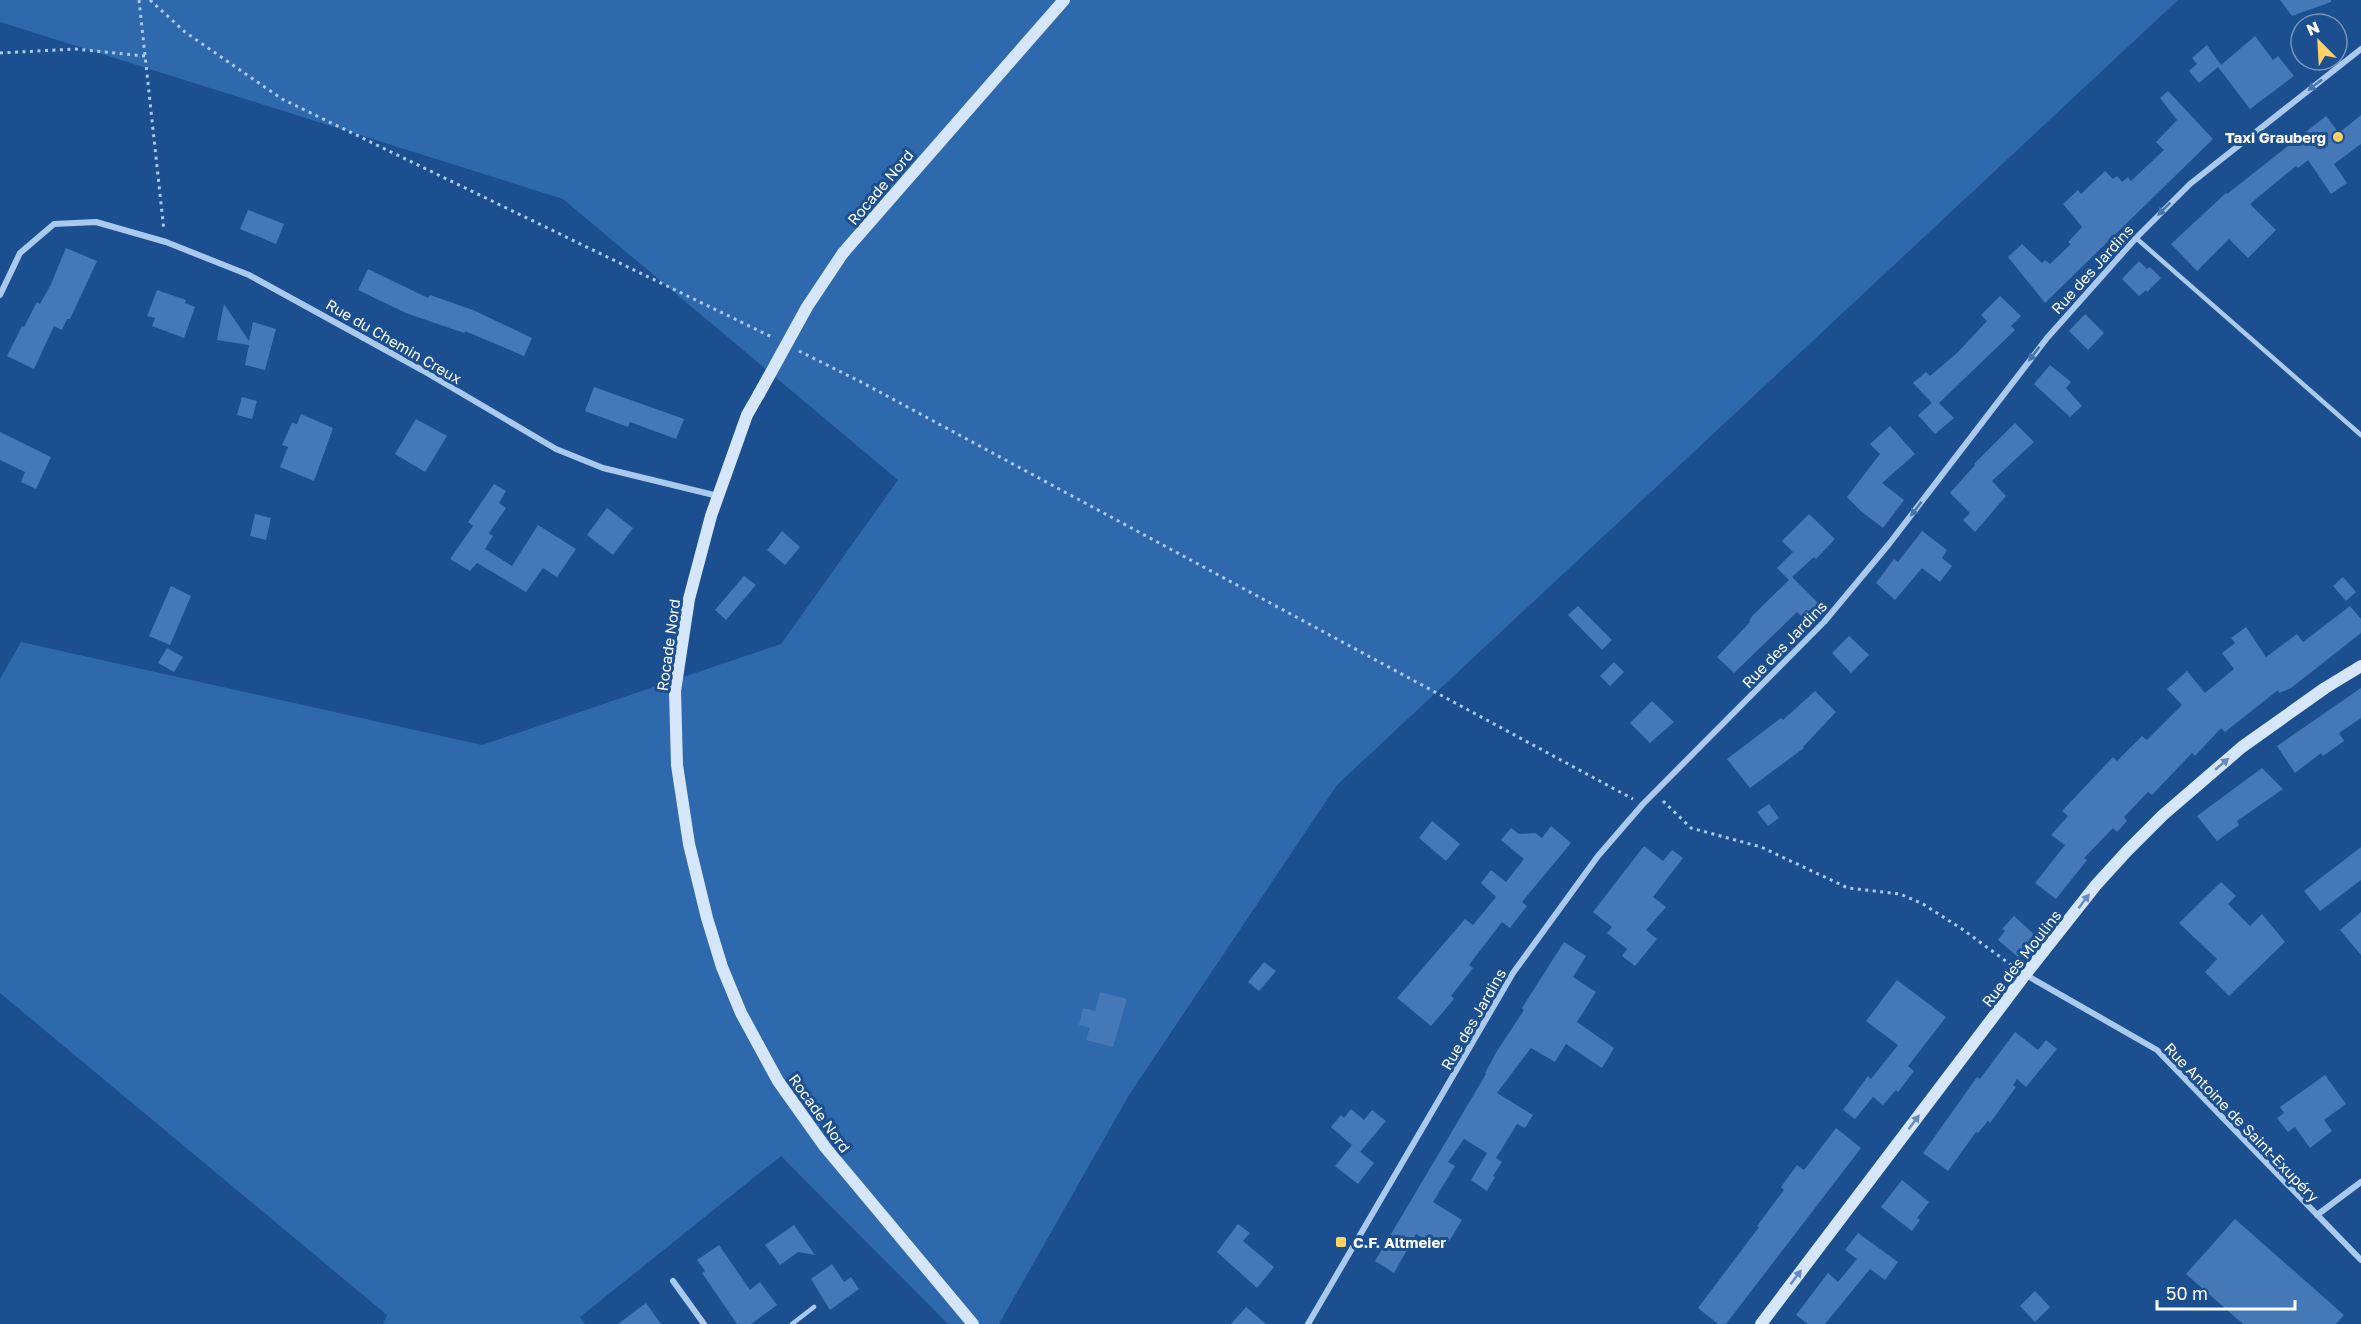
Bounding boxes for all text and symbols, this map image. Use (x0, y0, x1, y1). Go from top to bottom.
north arrow (2289, 12, 2349, 72)
text: N (2303, 17, 2323, 40)
one-way arrow (2307, 79, 2323, 92)
place label: Taxi Grauberg (2225, 128, 2326, 146)
marker: Taxi Grauberg (2331, 130, 2345, 144)
street label: Rocade Nord (843, 146, 917, 228)
one-way arrow (2158, 201, 2172, 215)
street label: Rue des Jardins (2047, 221, 2137, 317)
street label: Rue du Chemin Creux (323, 295, 465, 387)
one-way arrow (2028, 346, 2041, 362)
one-way arrow (1910, 501, 1922, 517)
street label: Rue des Jardins (1738, 597, 1830, 691)
street label: Rocade Nord (653, 598, 683, 692)
one-way arrow (2214, 757, 2230, 770)
one-way arrow (2077, 893, 2089, 908)
street label: Rue des Moulins (1978, 906, 2064, 1010)
street label: Rue des Jardins (1437, 965, 1509, 1073)
street label: Rue Antoine de Saint-Exupéry (2161, 1039, 2323, 1206)
street label: Rocade Nord (785, 1070, 855, 1156)
one-way arrow (1907, 1114, 1920, 1130)
place label: C.F. Altmeier (1353, 1233, 1446, 1251)
marker: C.F. Altmeier (1334, 1235, 1348, 1249)
one-way arrow (1790, 1270, 1802, 1286)
scale bar (2157, 1273, 2295, 1311)
text: 50 m (2166, 1282, 2208, 1304)

